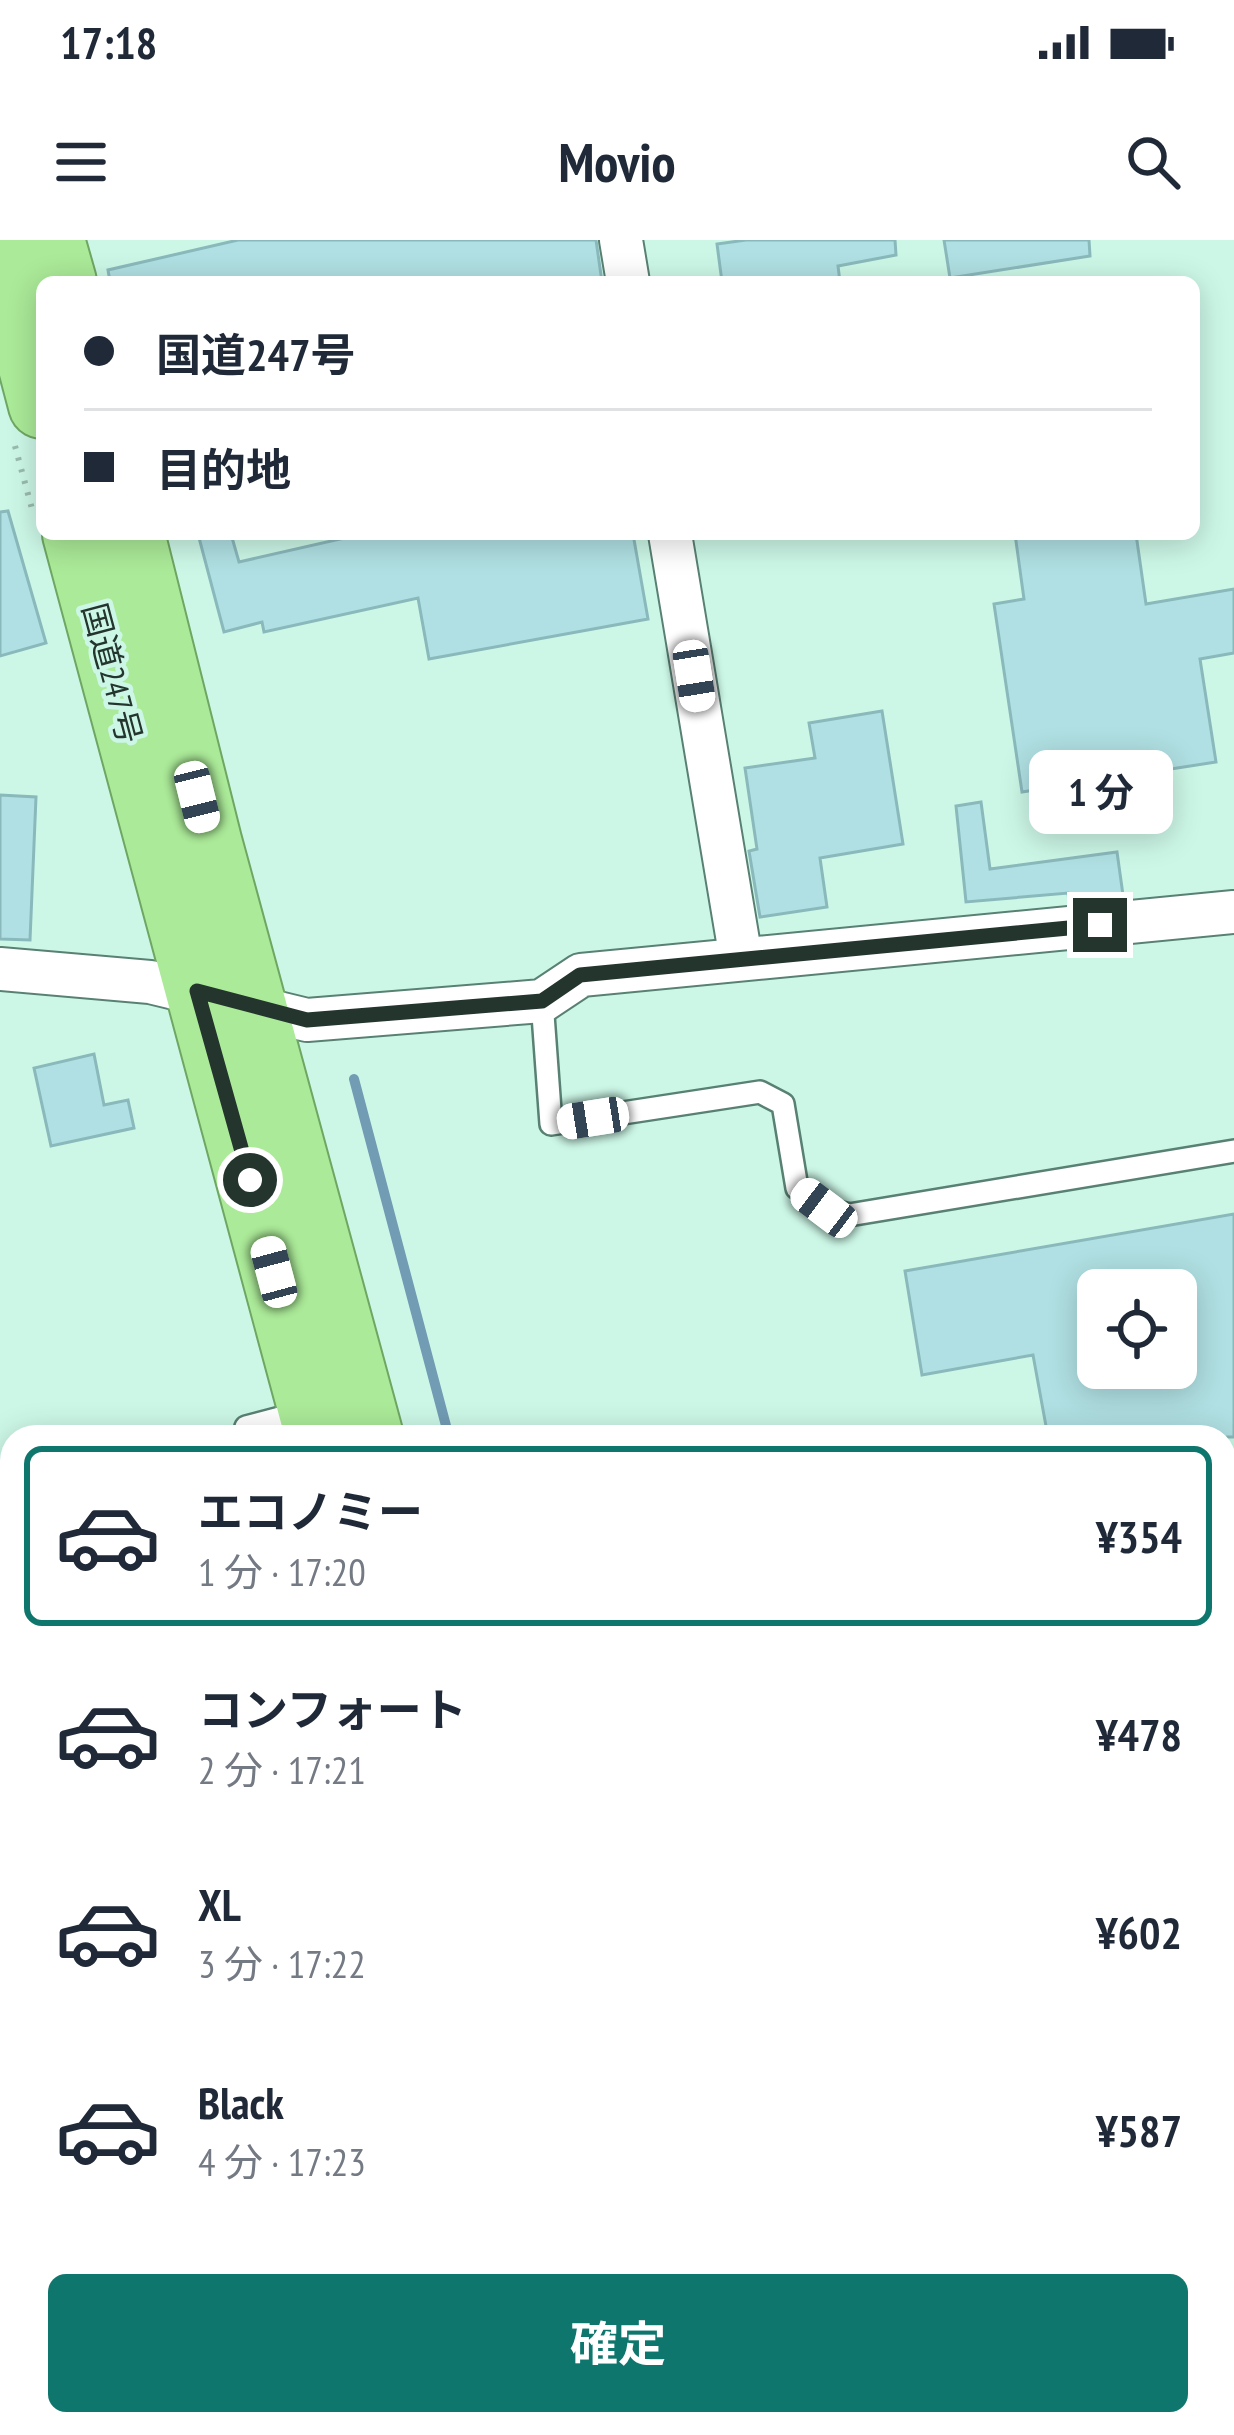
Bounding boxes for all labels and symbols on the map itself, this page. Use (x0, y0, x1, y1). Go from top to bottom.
street label: 国道247号 (74, 598, 152, 748)
car (671, 638, 717, 714)
callout: 1 分 (1028, 751, 1172, 835)
car (171, 758, 223, 836)
route end (1073, 898, 1127, 952)
car (555, 1095, 631, 1141)
route start (223, 1153, 277, 1207)
car (784, 1172, 864, 1244)
car (247, 1233, 301, 1311)

